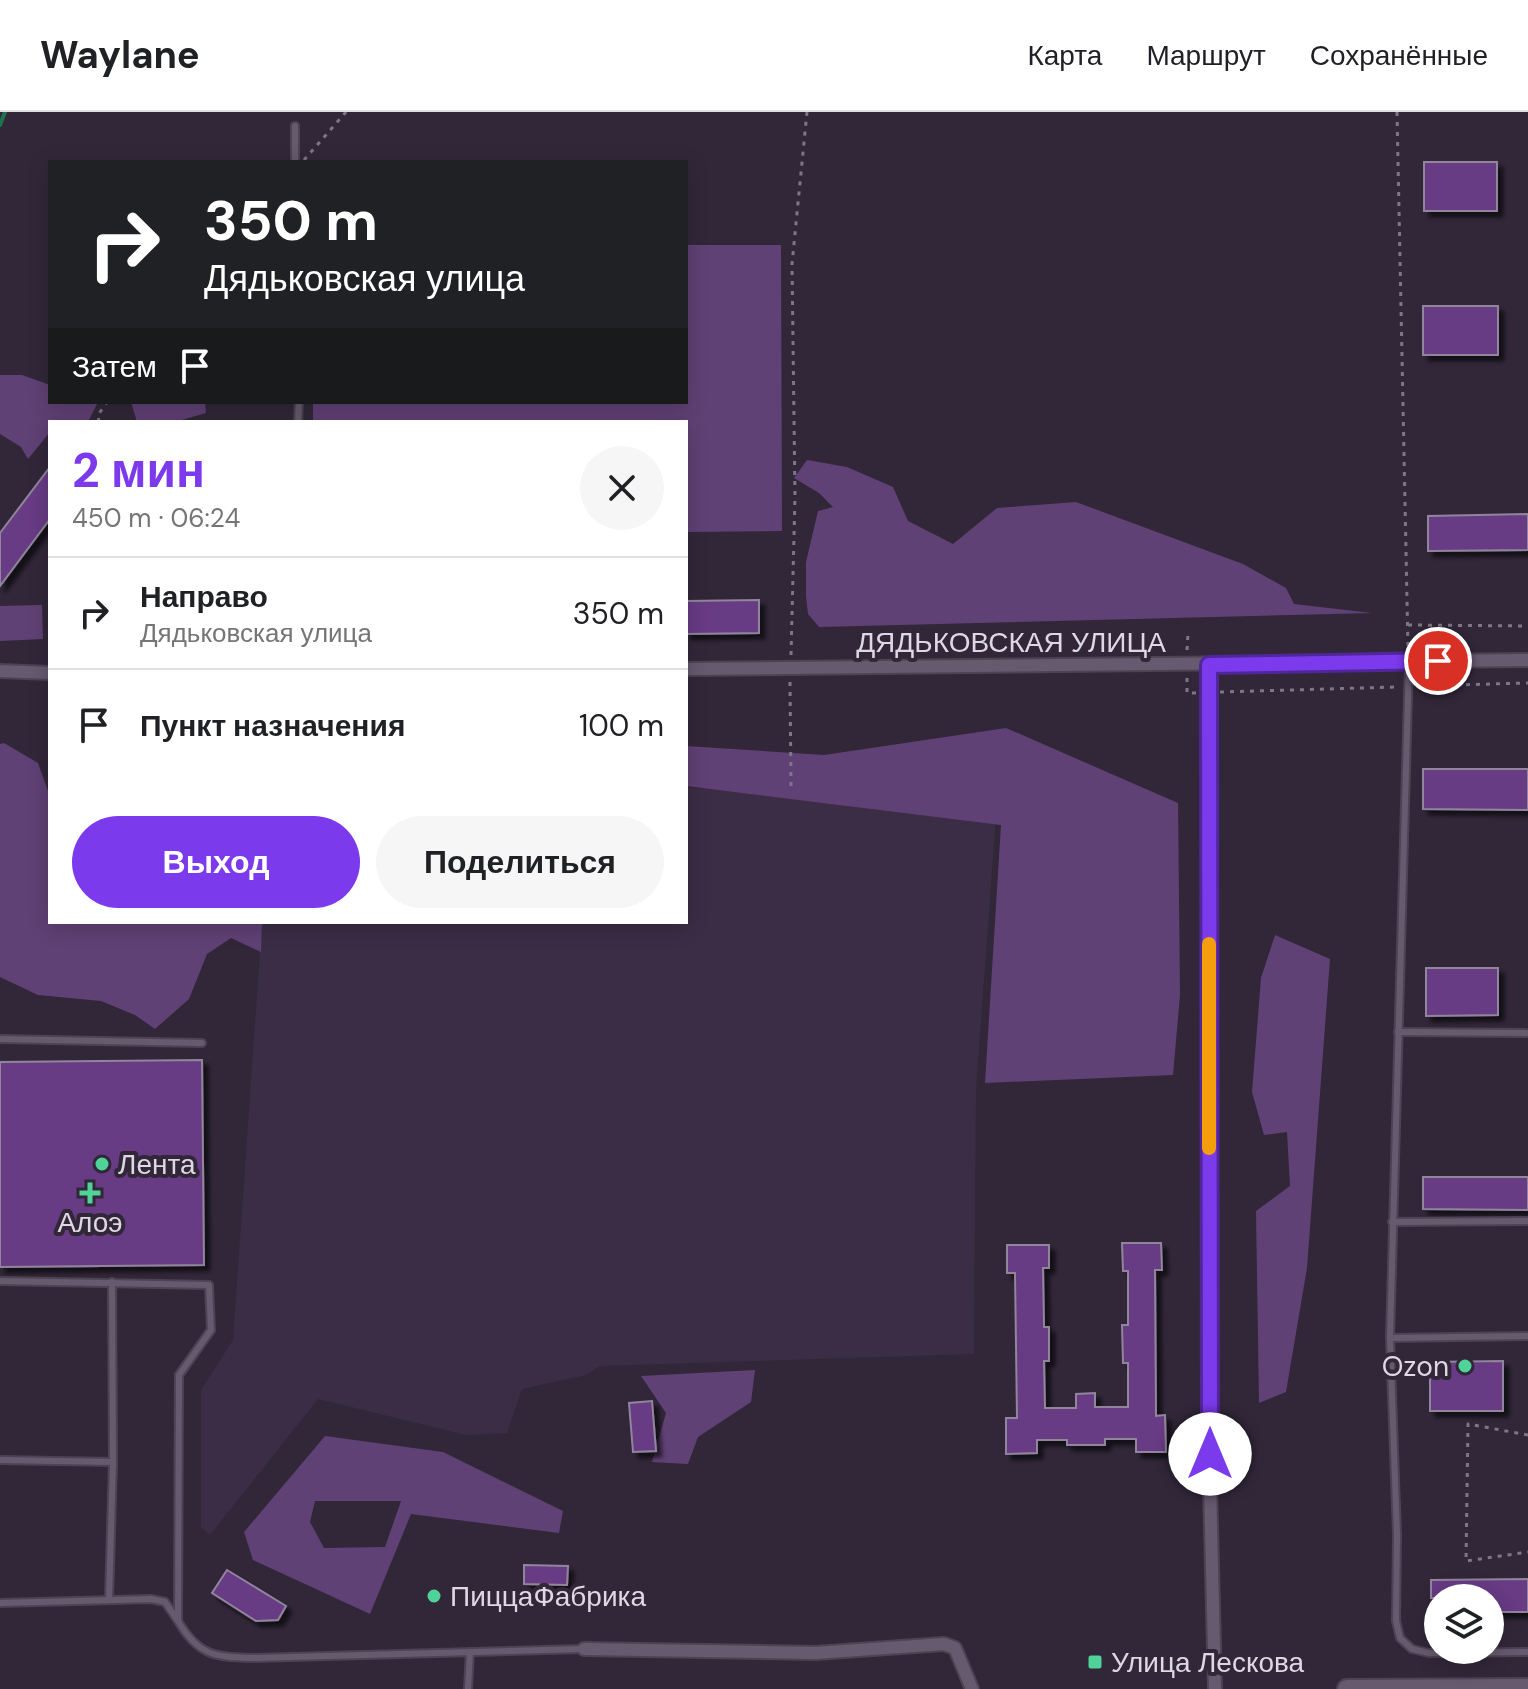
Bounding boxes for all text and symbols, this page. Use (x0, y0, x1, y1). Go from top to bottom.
text: Waylane (40, 30, 200, 80)
text: Карта (1027, 37, 1102, 74)
text: Маршрут (1146, 37, 1266, 74)
text: Сохранённые (1310, 37, 1488, 74)
text: 350 m (204, 184, 378, 257)
icon: right (72, 192, 176, 296)
text: Дядьковская улица (204, 255, 525, 302)
icon: arrive (173, 344, 217, 388)
text: Затем (72, 347, 157, 386)
text: 2 мин (72, 439, 205, 502)
button: close (580, 446, 664, 530)
text: 450 m · 06:24 (72, 501, 240, 535)
text: Направо (140, 577, 268, 616)
icon: right (72, 591, 116, 635)
text: 350 m (573, 594, 664, 633)
text: Дядьковская улица (140, 616, 372, 650)
street label: ДЯДЬКОВСКАЯ УЛИЦА (856, 624, 1166, 661)
pin (1404, 627, 1472, 695)
icon: arrive (1416, 639, 1460, 683)
icon: arrive (72, 703, 116, 747)
text: Пункт назначения (140, 706, 405, 745)
text: 100 m (579, 706, 664, 745)
button: Выход (72, 816, 360, 908)
button: Поделиться (376, 816, 664, 908)
place label: Лента (118, 1146, 196, 1183)
marker: Лента (93, 1155, 111, 1173)
marker: Алоэ (81, 1184, 99, 1202)
place label: Алоэ (57, 1204, 123, 1241)
place label: Ozon (1382, 1348, 1449, 1385)
marker: Ozon (1456, 1357, 1474, 1375)
position arrow (1168, 1412, 1252, 1496)
place label: ПиццаФабрика (450, 1578, 646, 1615)
map controls (1424, 1584, 1504, 1664)
button: layers (1424, 1584, 1504, 1664)
marker: ПиццаФабрика (425, 1587, 443, 1605)
place label: Улица Лескова (1111, 1644, 1305, 1681)
marker: Улица Лескова (1086, 1653, 1104, 1671)

